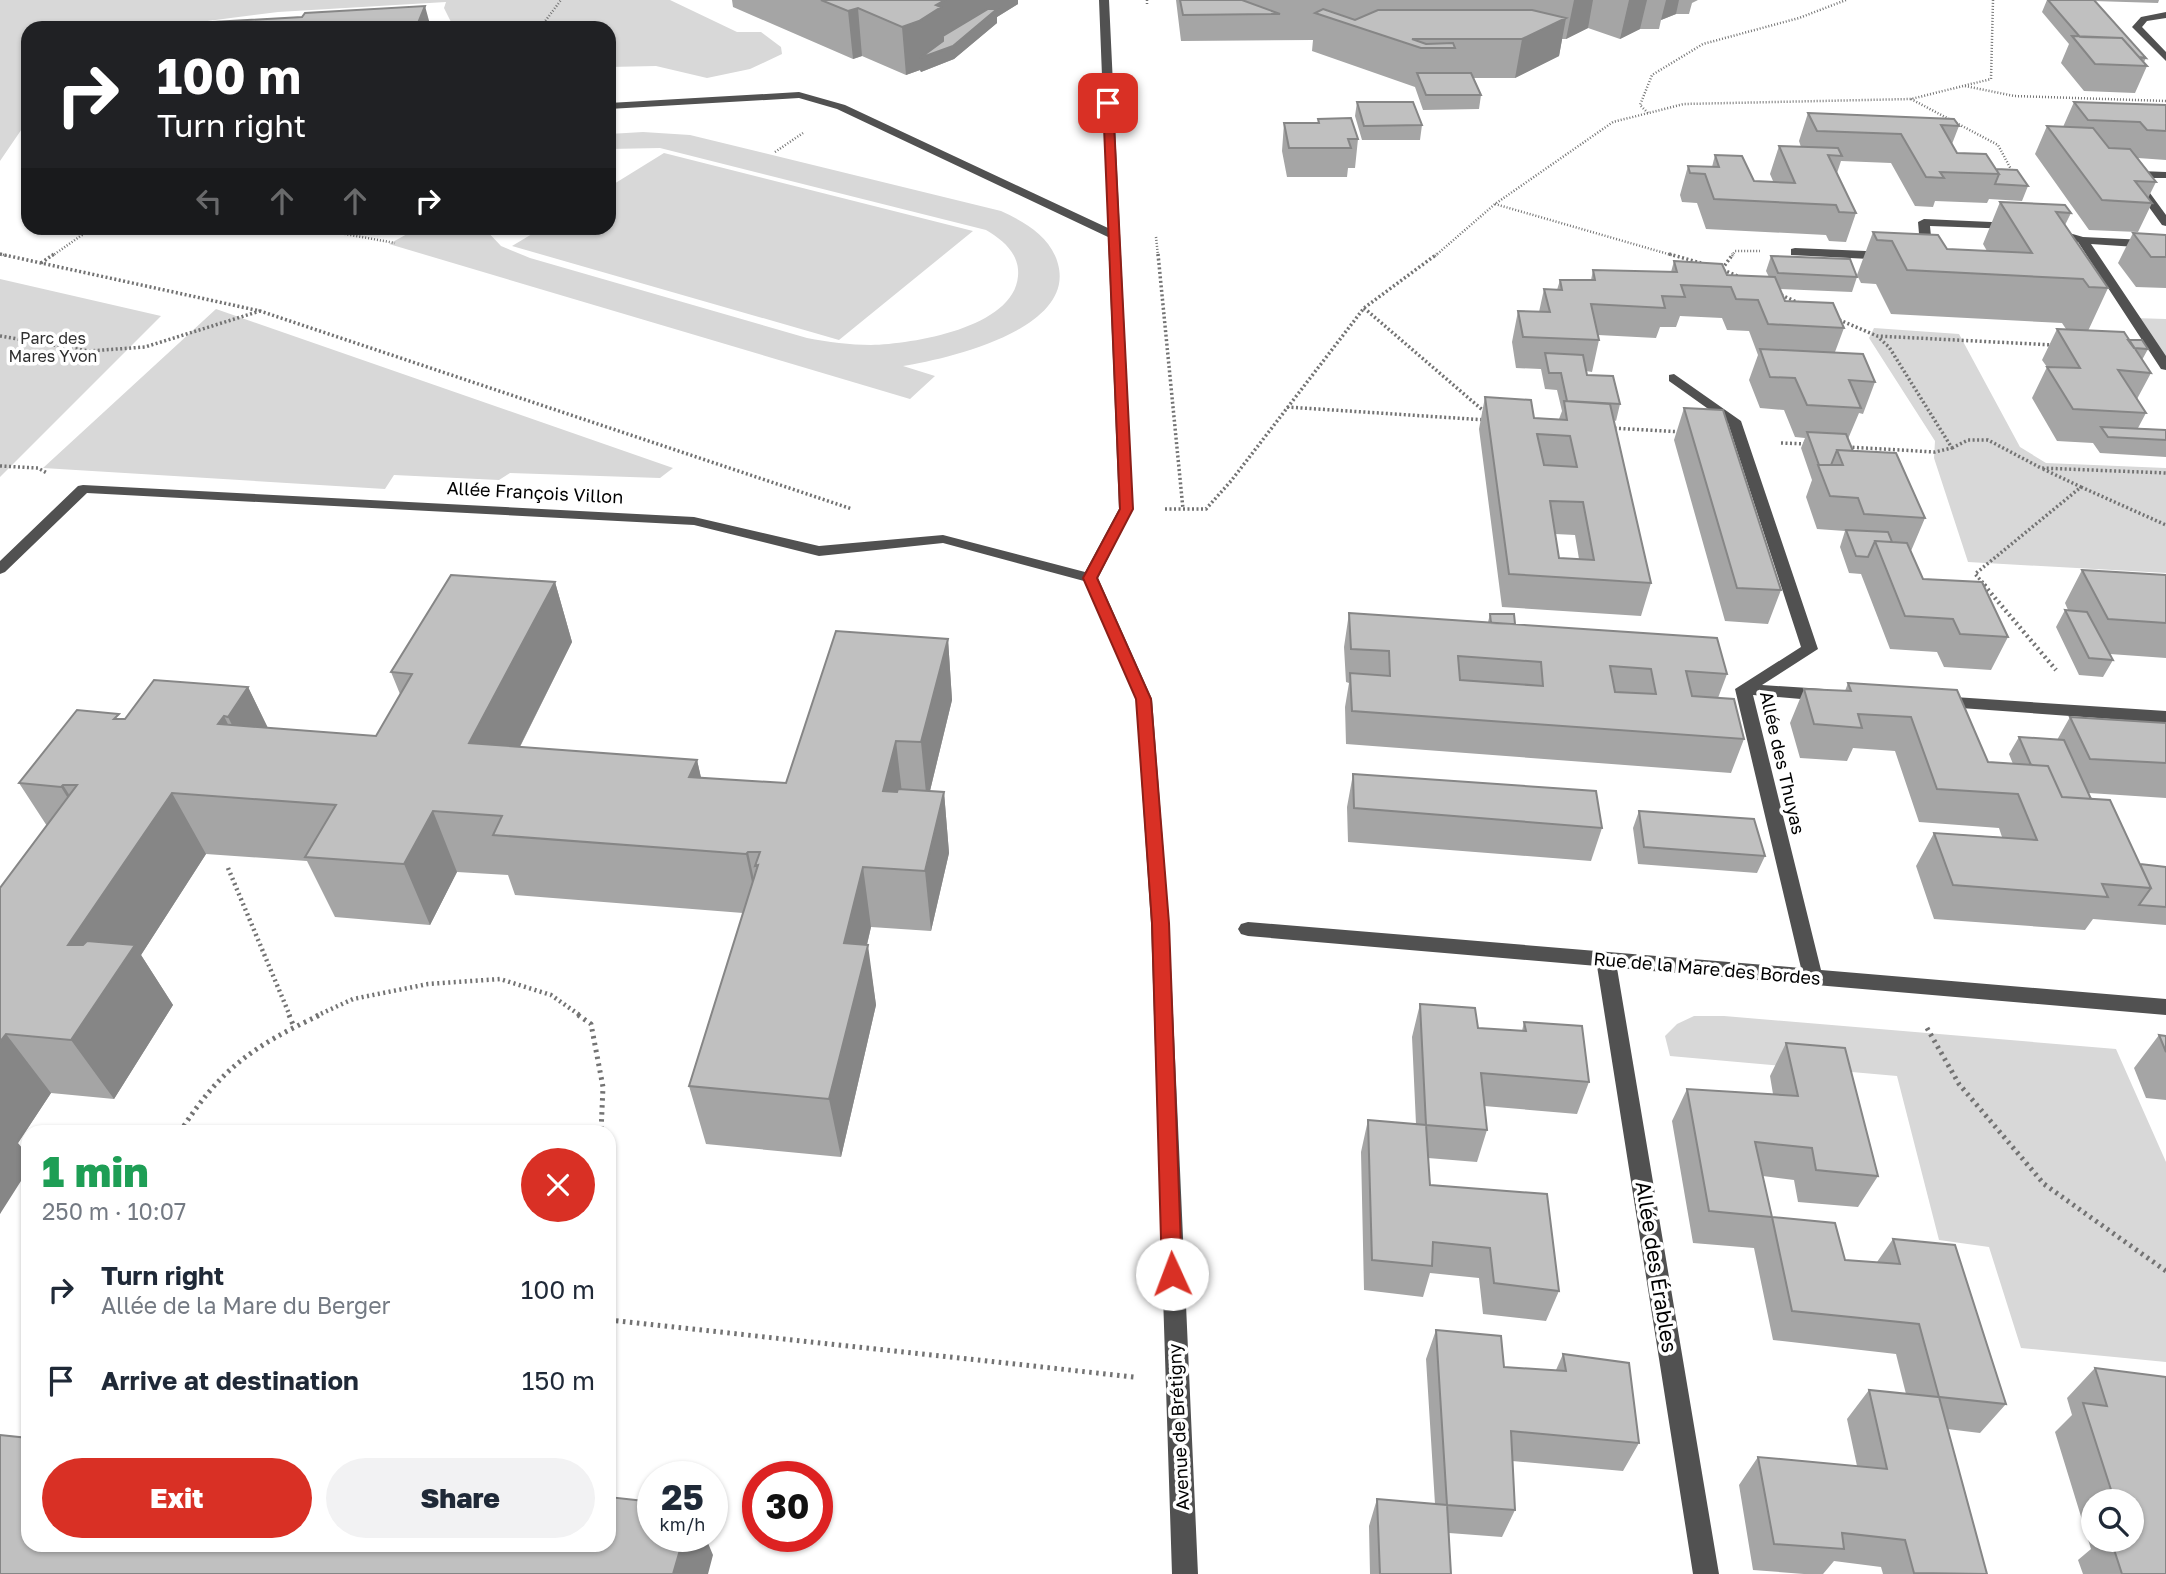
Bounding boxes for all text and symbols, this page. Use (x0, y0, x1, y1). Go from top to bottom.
text: 100 m (157, 46, 301, 105)
icon: right (42, 49, 133, 140)
pin (1078, 73, 1138, 133)
icon: arrive (1089, 84, 1127, 122)
text: Turn right (157, 106, 306, 144)
icon: left (190, 182, 228, 220)
icon: ahead (263, 182, 301, 220)
icon: ahead (336, 182, 374, 220)
icon: right (409, 182, 447, 220)
park label: Parc des Mares Yvon (9, 328, 97, 366)
street label: Allée François Villon (446, 476, 624, 508)
street label: Allée des Thuyas (1756, 689, 1810, 837)
street label: Rue de la Mare des Bordes (1593, 947, 1822, 989)
text: 1 min (42, 1146, 149, 1196)
button: close (521, 1148, 595, 1222)
street label: Allée des Érables (1631, 1179, 1683, 1354)
text: 250 m · 10:07 (42, 1197, 186, 1225)
position arrow (1135, 1237, 1209, 1311)
text: Turn right (101, 1260, 224, 1291)
icon: right (42, 1271, 80, 1309)
text: 100 m (521, 1274, 595, 1305)
text: Allée de la Mare du Berger (101, 1291, 391, 1319)
street label: Avenue de Brétigny (1163, 1343, 1193, 1511)
icon: arrive (42, 1362, 80, 1400)
text: Arrive at destination (101, 1365, 359, 1396)
text: 150 m (522, 1365, 595, 1396)
button: Exit (42, 1458, 312, 1538)
button: Share (326, 1458, 595, 1538)
speed limit sign: 30 (742, 1461, 833, 1552)
text: 25 (661, 1476, 704, 1518)
map controls (2081, 1489, 2144, 1552)
button: search (2081, 1489, 2144, 1552)
text: km/h (660, 1513, 705, 1535)

